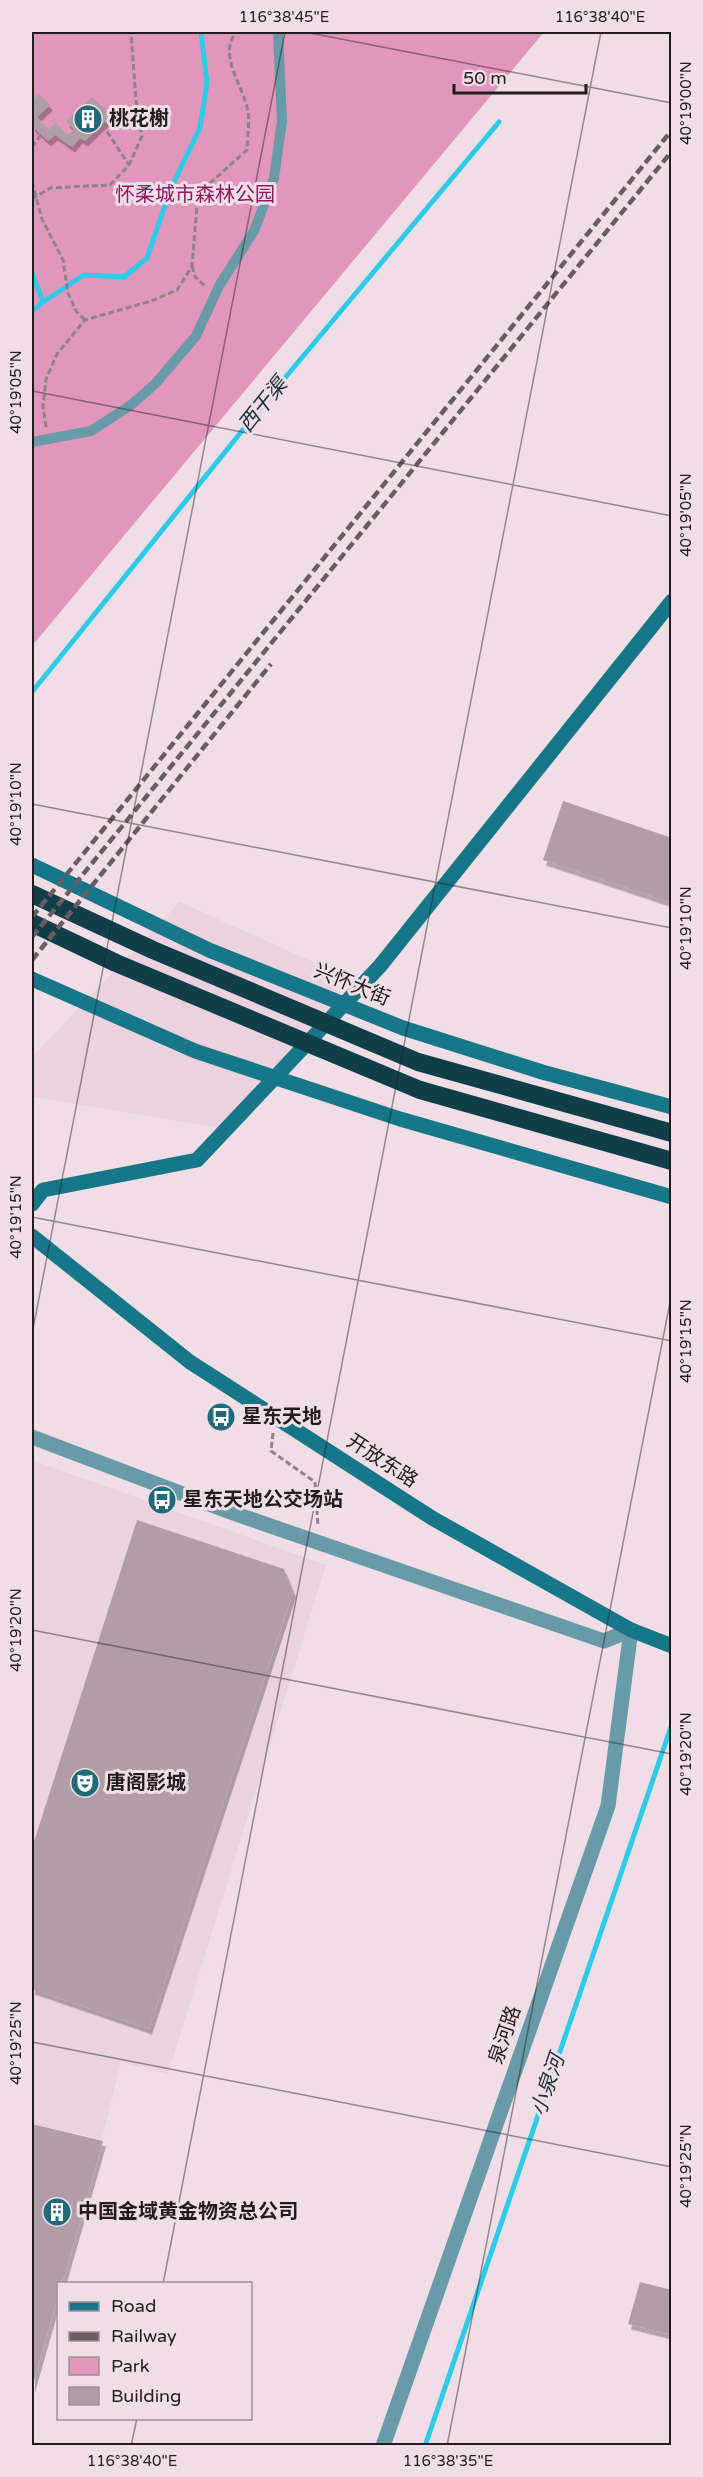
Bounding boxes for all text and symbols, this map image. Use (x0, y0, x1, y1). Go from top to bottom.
text: 116°38'45"E (239, 8, 329, 26)
text: 116°38'40"E (555, 8, 645, 26)
scale bar (454, 57, 586, 95)
text: 40°19'00"N (677, 61, 695, 145)
text: 50 m (463, 67, 507, 89)
building icon: 桃花榭 (72, 103, 104, 135)
place label: 桃花榭 (109, 107, 169, 131)
park label: 怀柔城市森林公园 (115, 183, 275, 207)
text: 40°19'05"N (7, 350, 25, 434)
water label: 西干渠 (233, 370, 294, 437)
text: 40°19'05"N (677, 473, 695, 557)
text: 40°19'10"N (7, 762, 25, 846)
text: 40°19'10"N (677, 886, 695, 970)
street label: 兴怀大街 (310, 959, 394, 1011)
text: 40°19'15"N (7, 1175, 25, 1259)
text: 40°19'15"N (677, 1299, 695, 1383)
bus stop icon: 星东天地 (205, 1401, 237, 1433)
place label: 星东天地 (242, 1405, 322, 1429)
street label: 开放东路 (342, 1429, 422, 1493)
bus stop icon: 星东天地公交场站 (146, 1484, 178, 1516)
place label: 星东天地公交场站 (183, 1488, 343, 1512)
text: 40°19'20"N (7, 1588, 25, 1672)
text: 40°19'20"N (677, 1712, 695, 1796)
theatre icon: 唐阁影城 (69, 1767, 101, 1799)
place label: 唐阁影城 (106, 1771, 186, 1795)
text: 40°19'25"N (7, 2001, 25, 2085)
street label: 泉河路 (484, 2003, 526, 2067)
water label: 小泉河 (526, 2047, 571, 2119)
text: 40°19'25"N (677, 2124, 695, 2208)
building icon: 中国金域黄金物资总公司 (41, 2196, 73, 2228)
place label: 中国金域黄金物资总公司 (78, 2200, 298, 2224)
legend (57, 2282, 252, 2420)
text: Road (111, 2295, 156, 2317)
text: Railway (111, 2325, 177, 2347)
text: Park (111, 2355, 150, 2377)
text: Building (111, 2385, 181, 2407)
text: 116°38'40"E (87, 2452, 177, 2470)
text: 116°38'35"E (403, 2452, 493, 2470)

